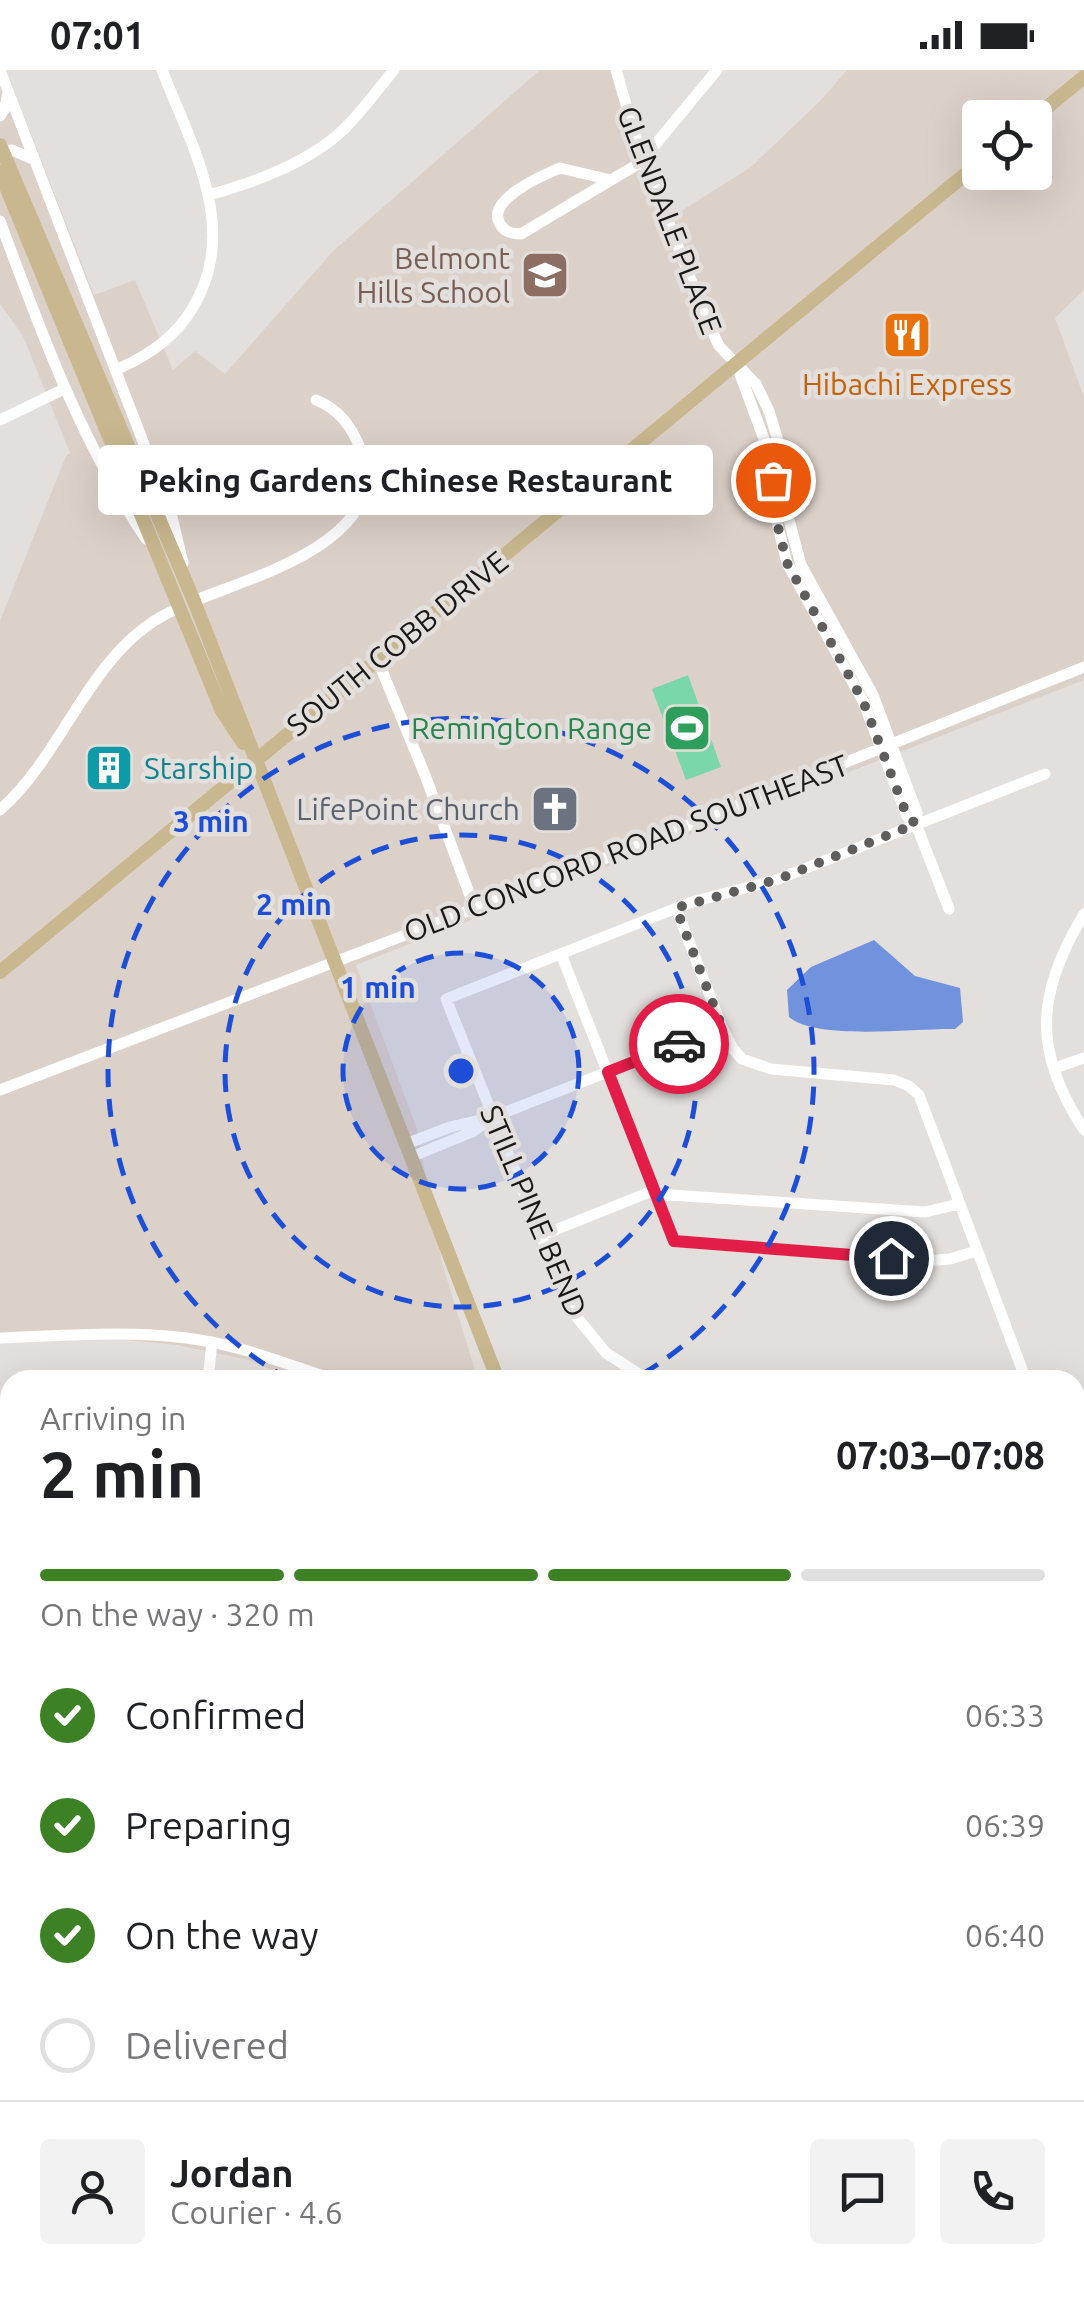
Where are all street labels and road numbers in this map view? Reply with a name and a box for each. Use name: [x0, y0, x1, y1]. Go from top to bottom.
street label: GLENDALE PLACE: [611, 101, 729, 339]
street label: SOUTH COBB DRIVE: [280, 544, 514, 742]
street label: OLD CONCORD ROAD SOUTHEAST: [399, 747, 853, 949]
street label: STILL PINE BEND: [474, 1100, 594, 1322]

